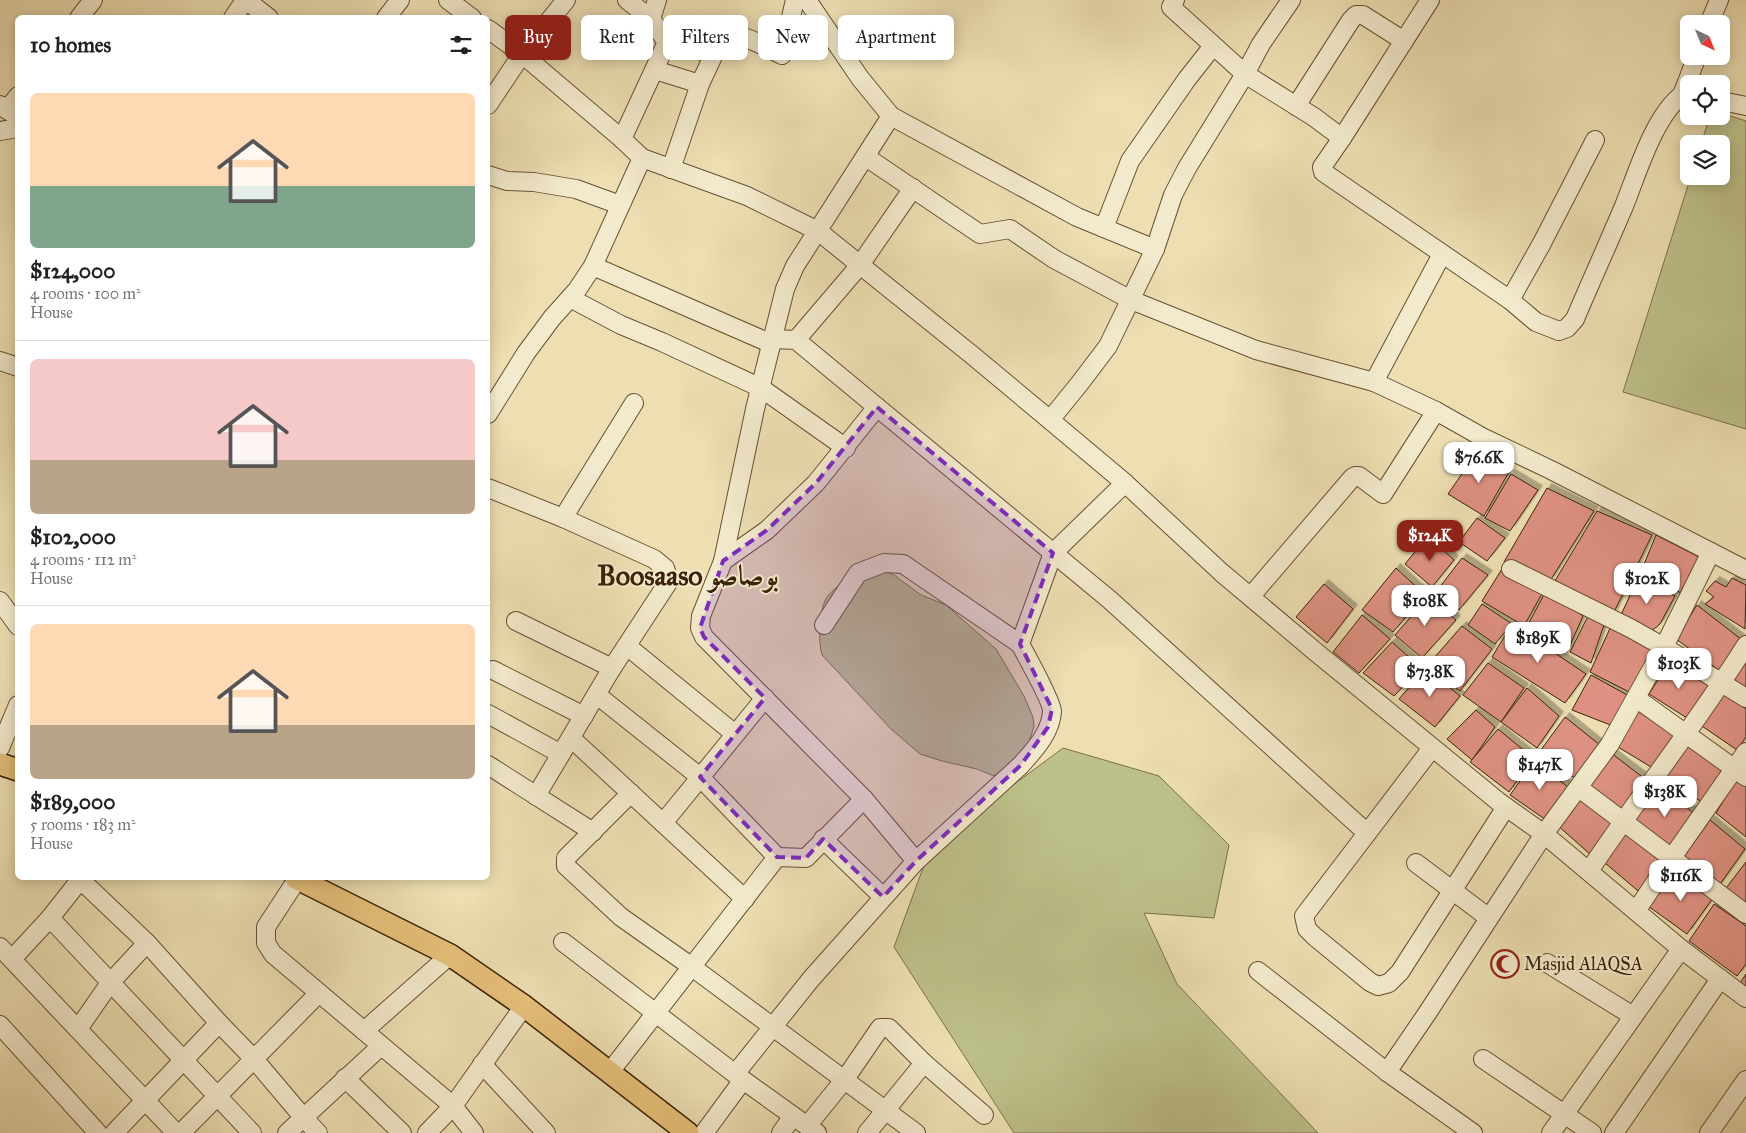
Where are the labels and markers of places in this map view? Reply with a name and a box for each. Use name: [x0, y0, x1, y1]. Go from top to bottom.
pin: $76.6K: [1438, 442, 1520, 484]
pin: $124K: [1395, 520, 1465, 562]
pin: $102K: [1612, 562, 1682, 605]
pin: $108K: [1390, 584, 1460, 627]
pin: $189K: [1503, 622, 1573, 664]
pin: $103K: [1644, 648, 1714, 690]
pin: $73.8K: [1389, 656, 1471, 698]
pin: $147K: [1505, 748, 1575, 791]
pin: $138K: [1630, 776, 1700, 818]
pin: $116K: [1646, 860, 1716, 902]
mosque icon: Masjid AlAQSA: [1490, 949, 1520, 979]
place label: Masjid AlAQSA: [1524, 953, 1643, 975]

